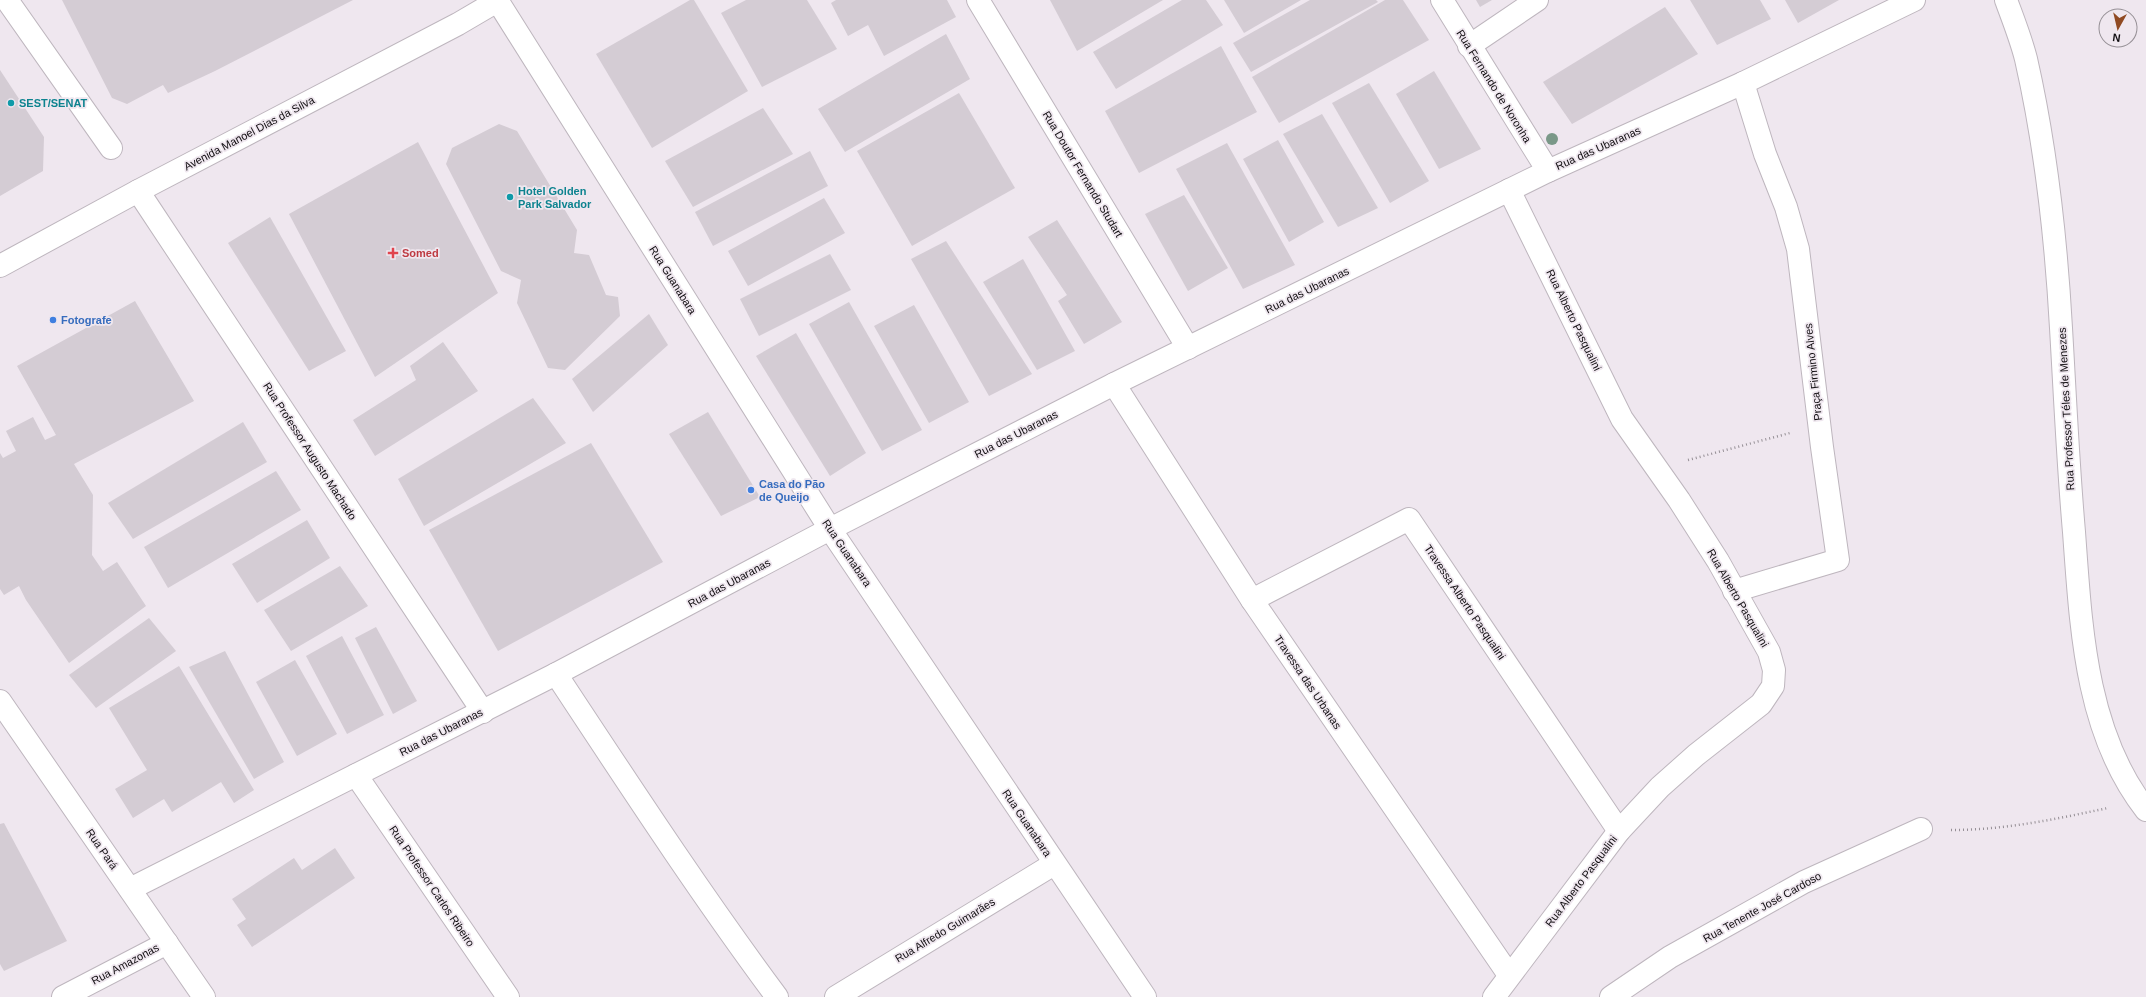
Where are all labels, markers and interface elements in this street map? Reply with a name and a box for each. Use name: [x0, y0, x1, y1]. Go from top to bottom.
north arrow: [2098, 8, 2138, 48]
street label: Rua Fernando de Noronha: [1454, 27, 1534, 145]
text: N: [2112, 31, 2121, 44]
street label: Avenida Manoel Dias da Silva: [182, 93, 317, 173]
place label: SEST/SENAT: [19, 97, 88, 109]
marker: SEST/SENAT: [6, 98, 16, 108]
street label: Rua Doutor Fernando Studart: [1041, 109, 1125, 239]
street label: Rua das Ubaranas: [1554, 124, 1643, 172]
place label: Hotel Golden Park Salvador: [518, 185, 592, 210]
marker: Hotel Golden Park Salvador: [505, 192, 515, 202]
street label: Rua Guanabara: [647, 244, 699, 317]
marker: Somed: [387, 247, 399, 259]
place label: Somed: [402, 247, 439, 259]
street label: Rua das Ubaranas: [1263, 264, 1351, 315]
street label: Rua Alberto Pasqualini: [1544, 267, 1604, 373]
place label: Fotografe: [61, 314, 112, 326]
marker: Fotografe: [48, 315, 58, 325]
street label: Praça Firmino Alves: [1802, 322, 1824, 421]
street label: Rua Professor Téles de Menezes: [2056, 327, 2076, 491]
street label: Rua Professor Augusto Machado: [261, 380, 359, 522]
street label: Rua das Ubaranas: [972, 408, 1060, 460]
place label: Casa do Pão de Queijo: [759, 478, 825, 503]
marker: Casa do Pão de Queijo: [746, 485, 756, 495]
street label: Rua Guanabara: [820, 517, 874, 590]
street label: Travessa Alberto Pasqualini: [1422, 542, 1508, 662]
street label: Rua Alberto Pasqualini: [1705, 547, 1771, 649]
street label: Rua das Ubaranas: [686, 556, 773, 610]
street label: Travessa das Urbanas: [1272, 633, 1344, 731]
street label: Rua das Ubaranas: [397, 706, 485, 758]
street label: Rua Guanabara: [1000, 787, 1054, 860]
street label: Rua Professor Carlos Ribeiro: [387, 823, 477, 949]
street label: Rua Pará: [84, 827, 121, 872]
street label: Rua Alberto Pasqualini: [1543, 833, 1619, 929]
street label: Rua Tenente José Cardoso: [1701, 869, 1823, 945]
street label: Rua Alfredo Guimarães: [893, 895, 998, 965]
street label: Rua Amazonas: [89, 941, 161, 987]

